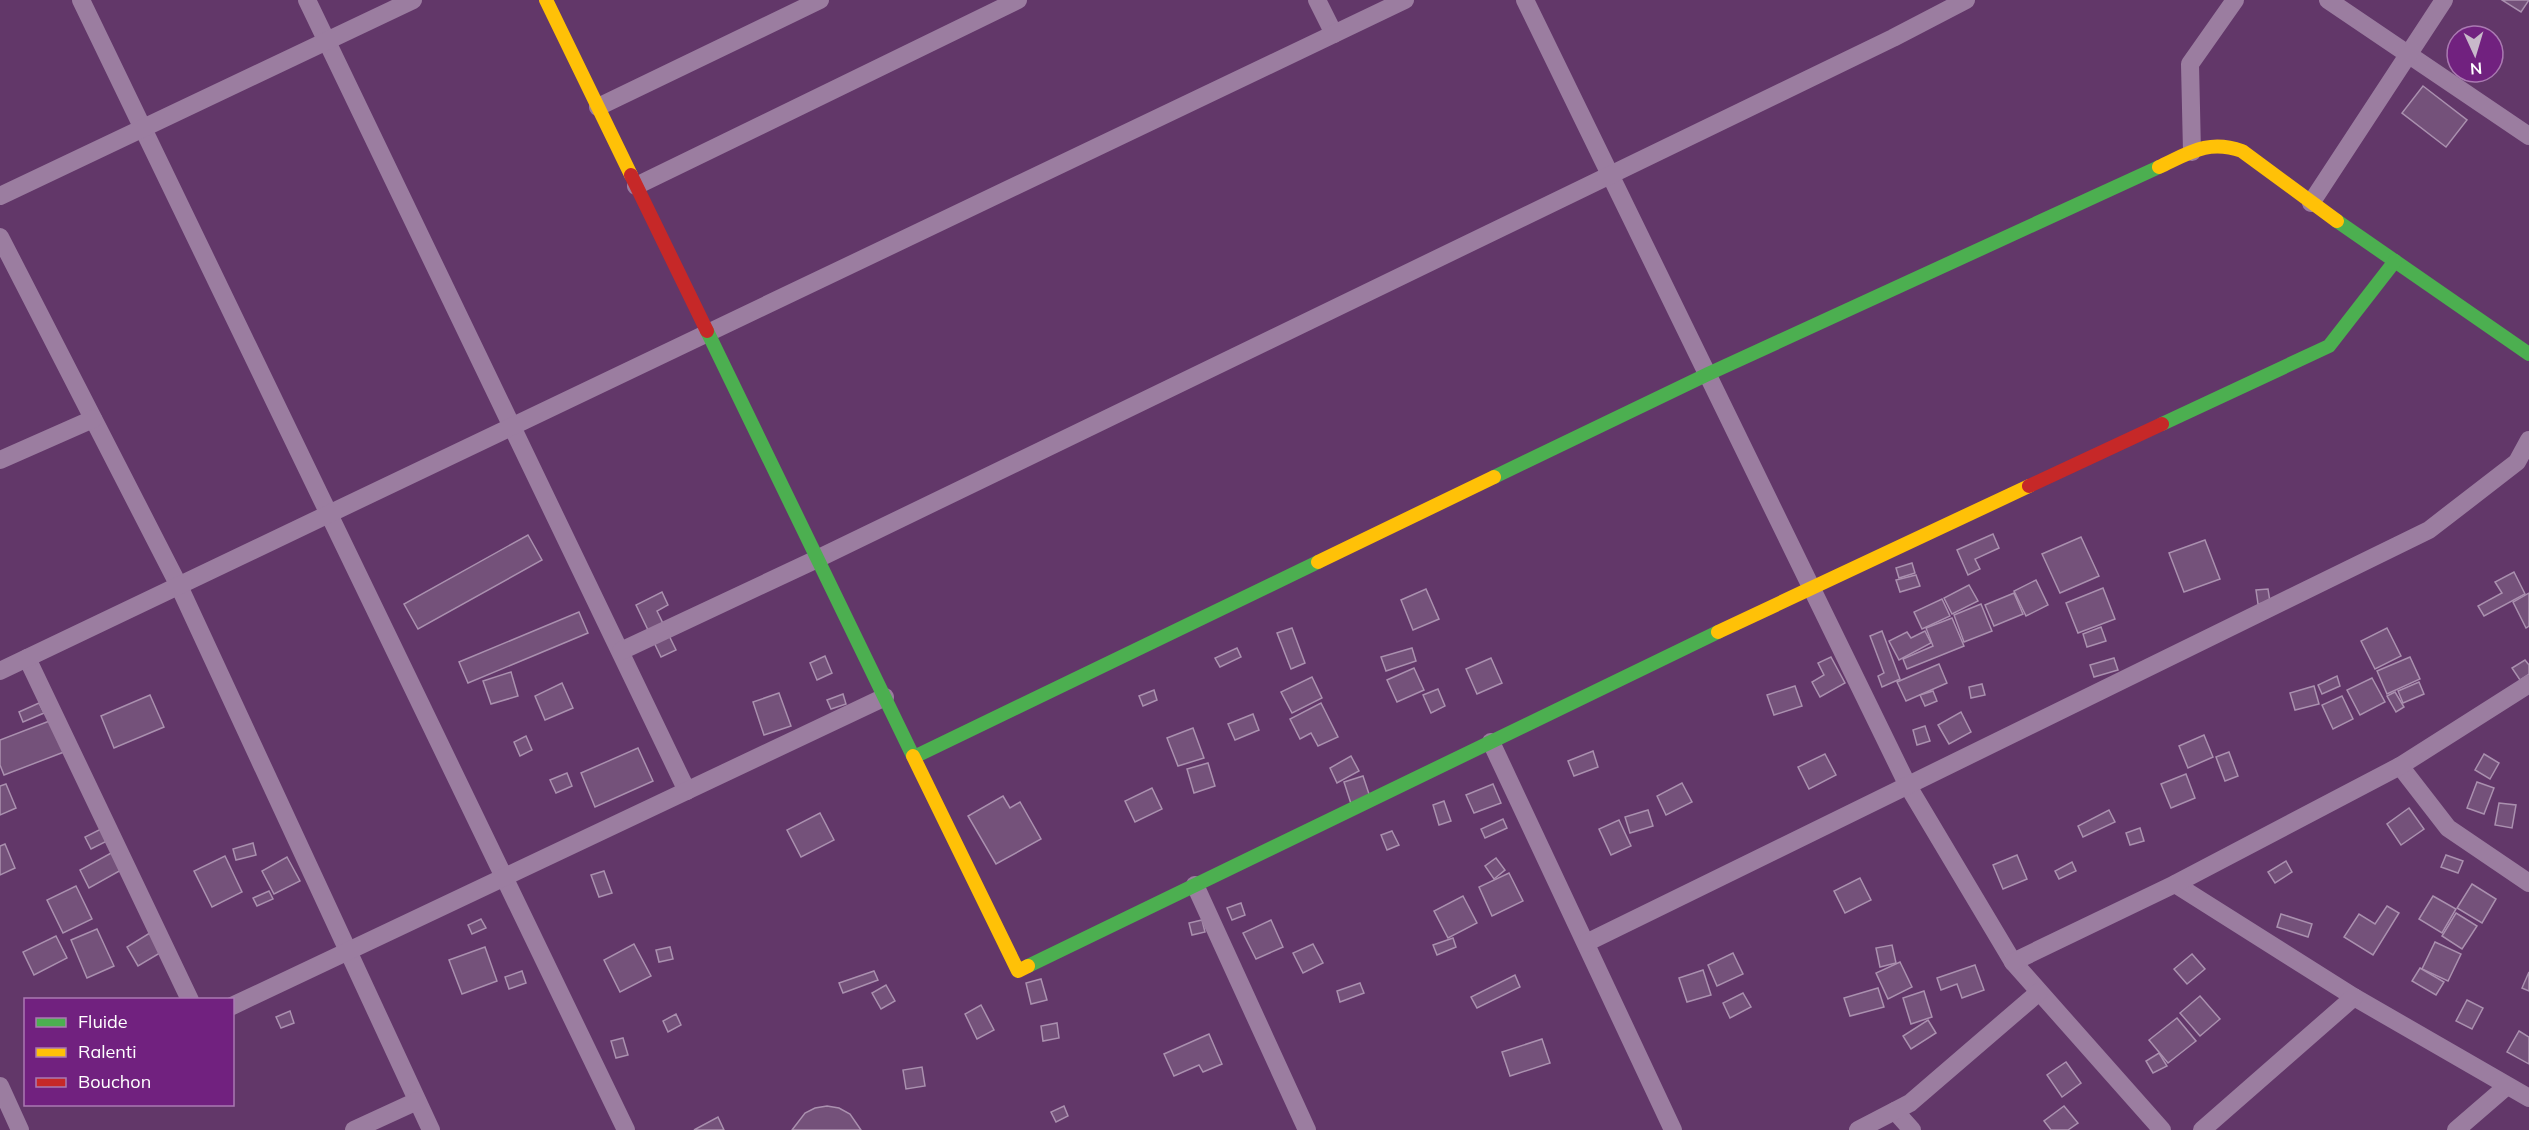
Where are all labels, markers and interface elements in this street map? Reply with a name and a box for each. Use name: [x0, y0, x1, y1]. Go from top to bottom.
north arrow: [2445, 24, 2505, 84]
text: N: [2469, 59, 2483, 79]
legend: [24, 998, 234, 1106]
text: Fluide: [78, 1010, 128, 1033]
text: Ralenti: [78, 1040, 136, 1063]
text: Bouchon: [78, 1070, 151, 1093]

